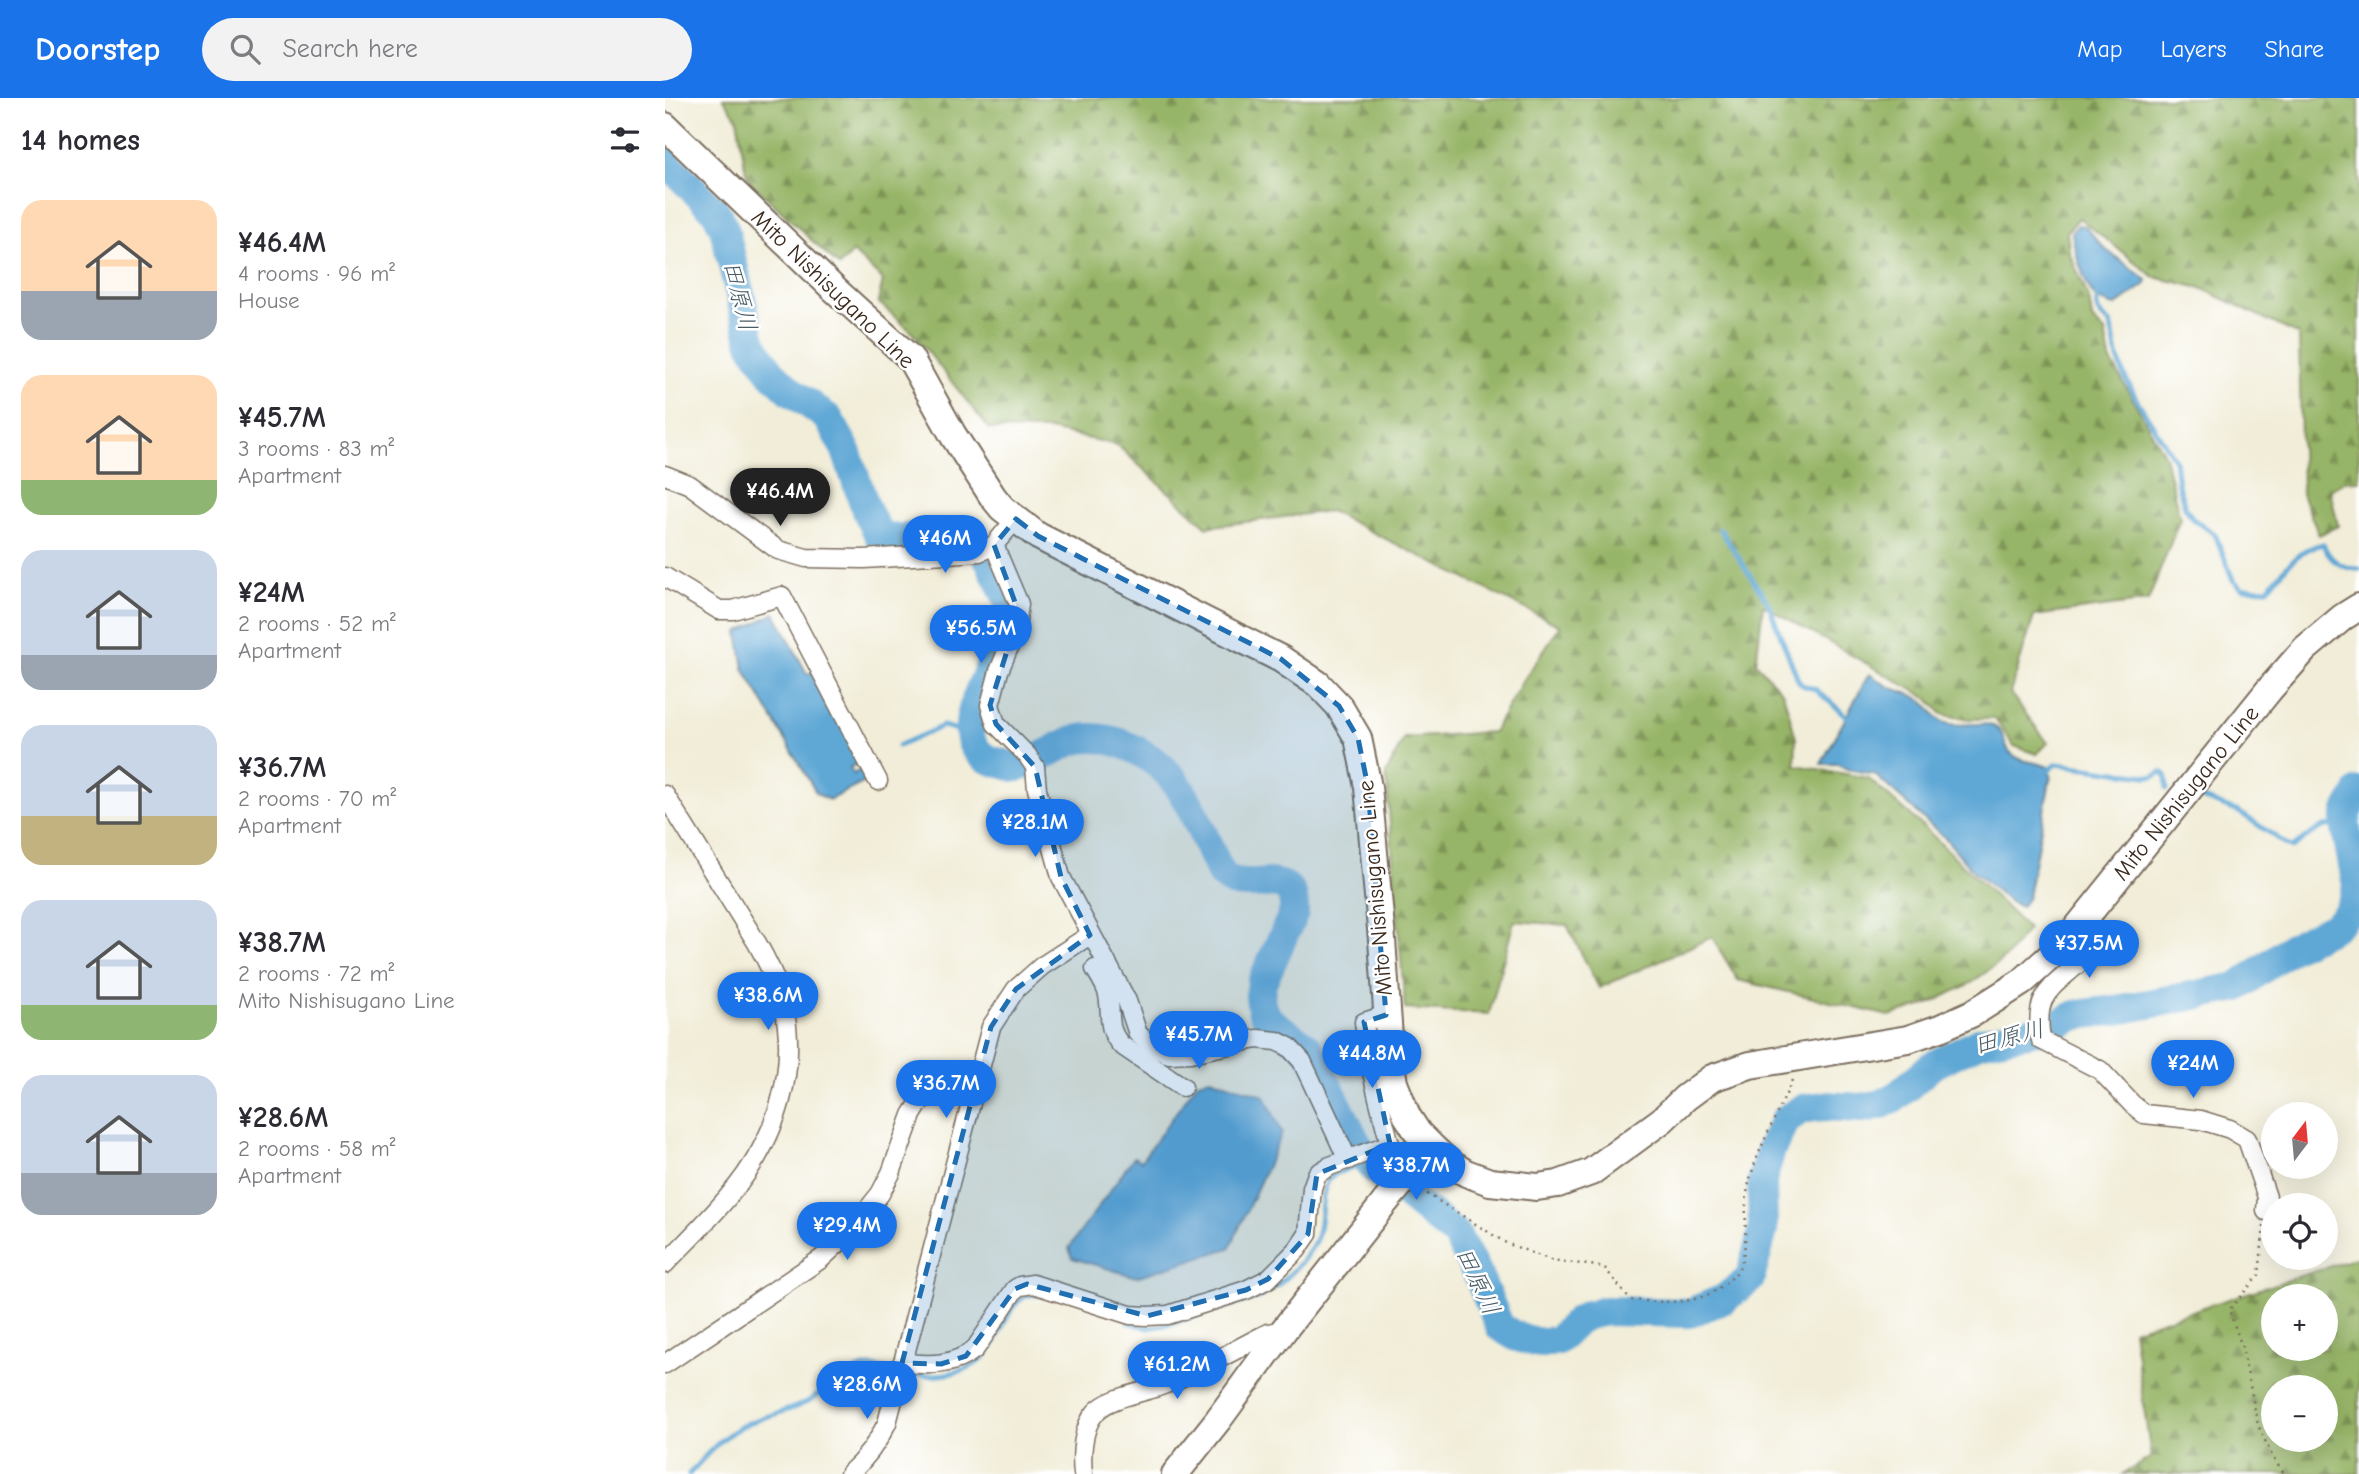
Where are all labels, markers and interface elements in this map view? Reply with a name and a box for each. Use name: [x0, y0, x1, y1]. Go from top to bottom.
search box: [202, 18, 692, 81]
text: Doorstep: [35, 30, 160, 68]
icon: search: [226, 30, 264, 68]
text: Search here: [282, 34, 418, 64]
text: Map: [2077, 35, 2123, 63]
text: Layers: [2161, 35, 2226, 63]
text: Share: [2264, 35, 2324, 63]
icon: filters: [606, 121, 644, 159]
text: 14 homes: [21, 123, 140, 158]
street label: Mito Nishisugano Line: [746, 204, 920, 374]
text: ¥46.4M: [238, 225, 326, 260]
icon: home: [77, 228, 161, 312]
water label: 田原川: [718, 258, 762, 334]
text: 4 rooms · 96 m²: [238, 260, 395, 287]
text: House: [238, 287, 300, 314]
text: ¥45.7M: [238, 400, 326, 435]
icon: home: [77, 403, 161, 487]
text: 3 rooms · 83 m²: [238, 435, 394, 462]
text: Apartment: [238, 462, 341, 489]
pin: ¥46.4M: [723, 468, 837, 528]
text: ¥46.4M: [746, 477, 814, 504]
pin: ¥46M: [904, 516, 986, 575]
text: ¥46M: [919, 524, 971, 551]
text: ¥24M: [238, 575, 305, 610]
icon: home: [77, 578, 161, 662]
pin: ¥56.5M: [924, 606, 1038, 665]
text: 2 rooms · 52 m²: [238, 610, 396, 637]
text: ¥56.5M: [946, 614, 1016, 641]
text: Apartment: [238, 637, 341, 664]
street label: Mito Nishisugano Line: [2107, 700, 2265, 886]
text: ¥36.7M: [238, 750, 326, 785]
icon: home: [77, 753, 161, 837]
street label: Mito Nishisugano Line: [1352, 779, 1398, 997]
text: 2 rooms · 70 m²: [238, 785, 396, 812]
pin: ¥28.1M: [978, 800, 1092, 859]
text: ¥28.1M: [1002, 808, 1068, 835]
text: Apartment: [238, 812, 341, 839]
pin: ¥37.5M: [2032, 920, 2146, 980]
text: ¥38.7M: [238, 925, 326, 960]
icon: home: [77, 928, 161, 1012]
text: ¥37.5M: [2055, 929, 2123, 956]
text: 2 rooms · 72 m²: [238, 960, 394, 987]
pin: ¥38.6M: [711, 972, 825, 1032]
text: ¥38.6M: [733, 981, 803, 1008]
text: Mito Nishisugano Line: [238, 987, 455, 1014]
pin: ¥45.7M: [1142, 1012, 1256, 1071]
water label: 田原川: [1971, 1014, 2047, 1060]
text: ¥45.7M: [1165, 1020, 1233, 1047]
pin: ¥44.8M: [1315, 1030, 1429, 1090]
text: ¥44.8M: [1338, 1039, 1406, 1066]
pin: ¥24M: [2152, 1040, 2234, 1100]
text: ¥24M: [2167, 1049, 2219, 1076]
pin: ¥36.7M: [889, 1060, 1003, 1120]
text: ¥36.7M: [912, 1069, 980, 1096]
text: ¥28.6M: [238, 1100, 328, 1135]
north arrow: [2261, 1102, 2338, 1180]
map controls: [2261, 1102, 2338, 1452]
icon: home: [77, 1103, 161, 1187]
text: 2 rooms · 58 m²: [238, 1135, 396, 1162]
pin: ¥38.7M: [1359, 1142, 1473, 1202]
text: ¥38.7M: [1382, 1151, 1450, 1178]
text: Apartment: [238, 1162, 341, 1189]
button: locate: [2261, 1193, 2338, 1270]
pin: ¥29.4M: [790, 1202, 904, 1262]
text: ¥29.4M: [813, 1211, 881, 1238]
water label: 田原川: [1450, 1242, 1506, 1320]
button: +: [2261, 1284, 2338, 1361]
pin: ¥61.2M: [1120, 1342, 1234, 1401]
text: ¥61.2M: [1144, 1350, 1210, 1377]
pin: ¥28.6M: [810, 1362, 924, 1421]
text: ¥28.6M: [832, 1370, 902, 1397]
button: −: [2261, 1375, 2338, 1452]

